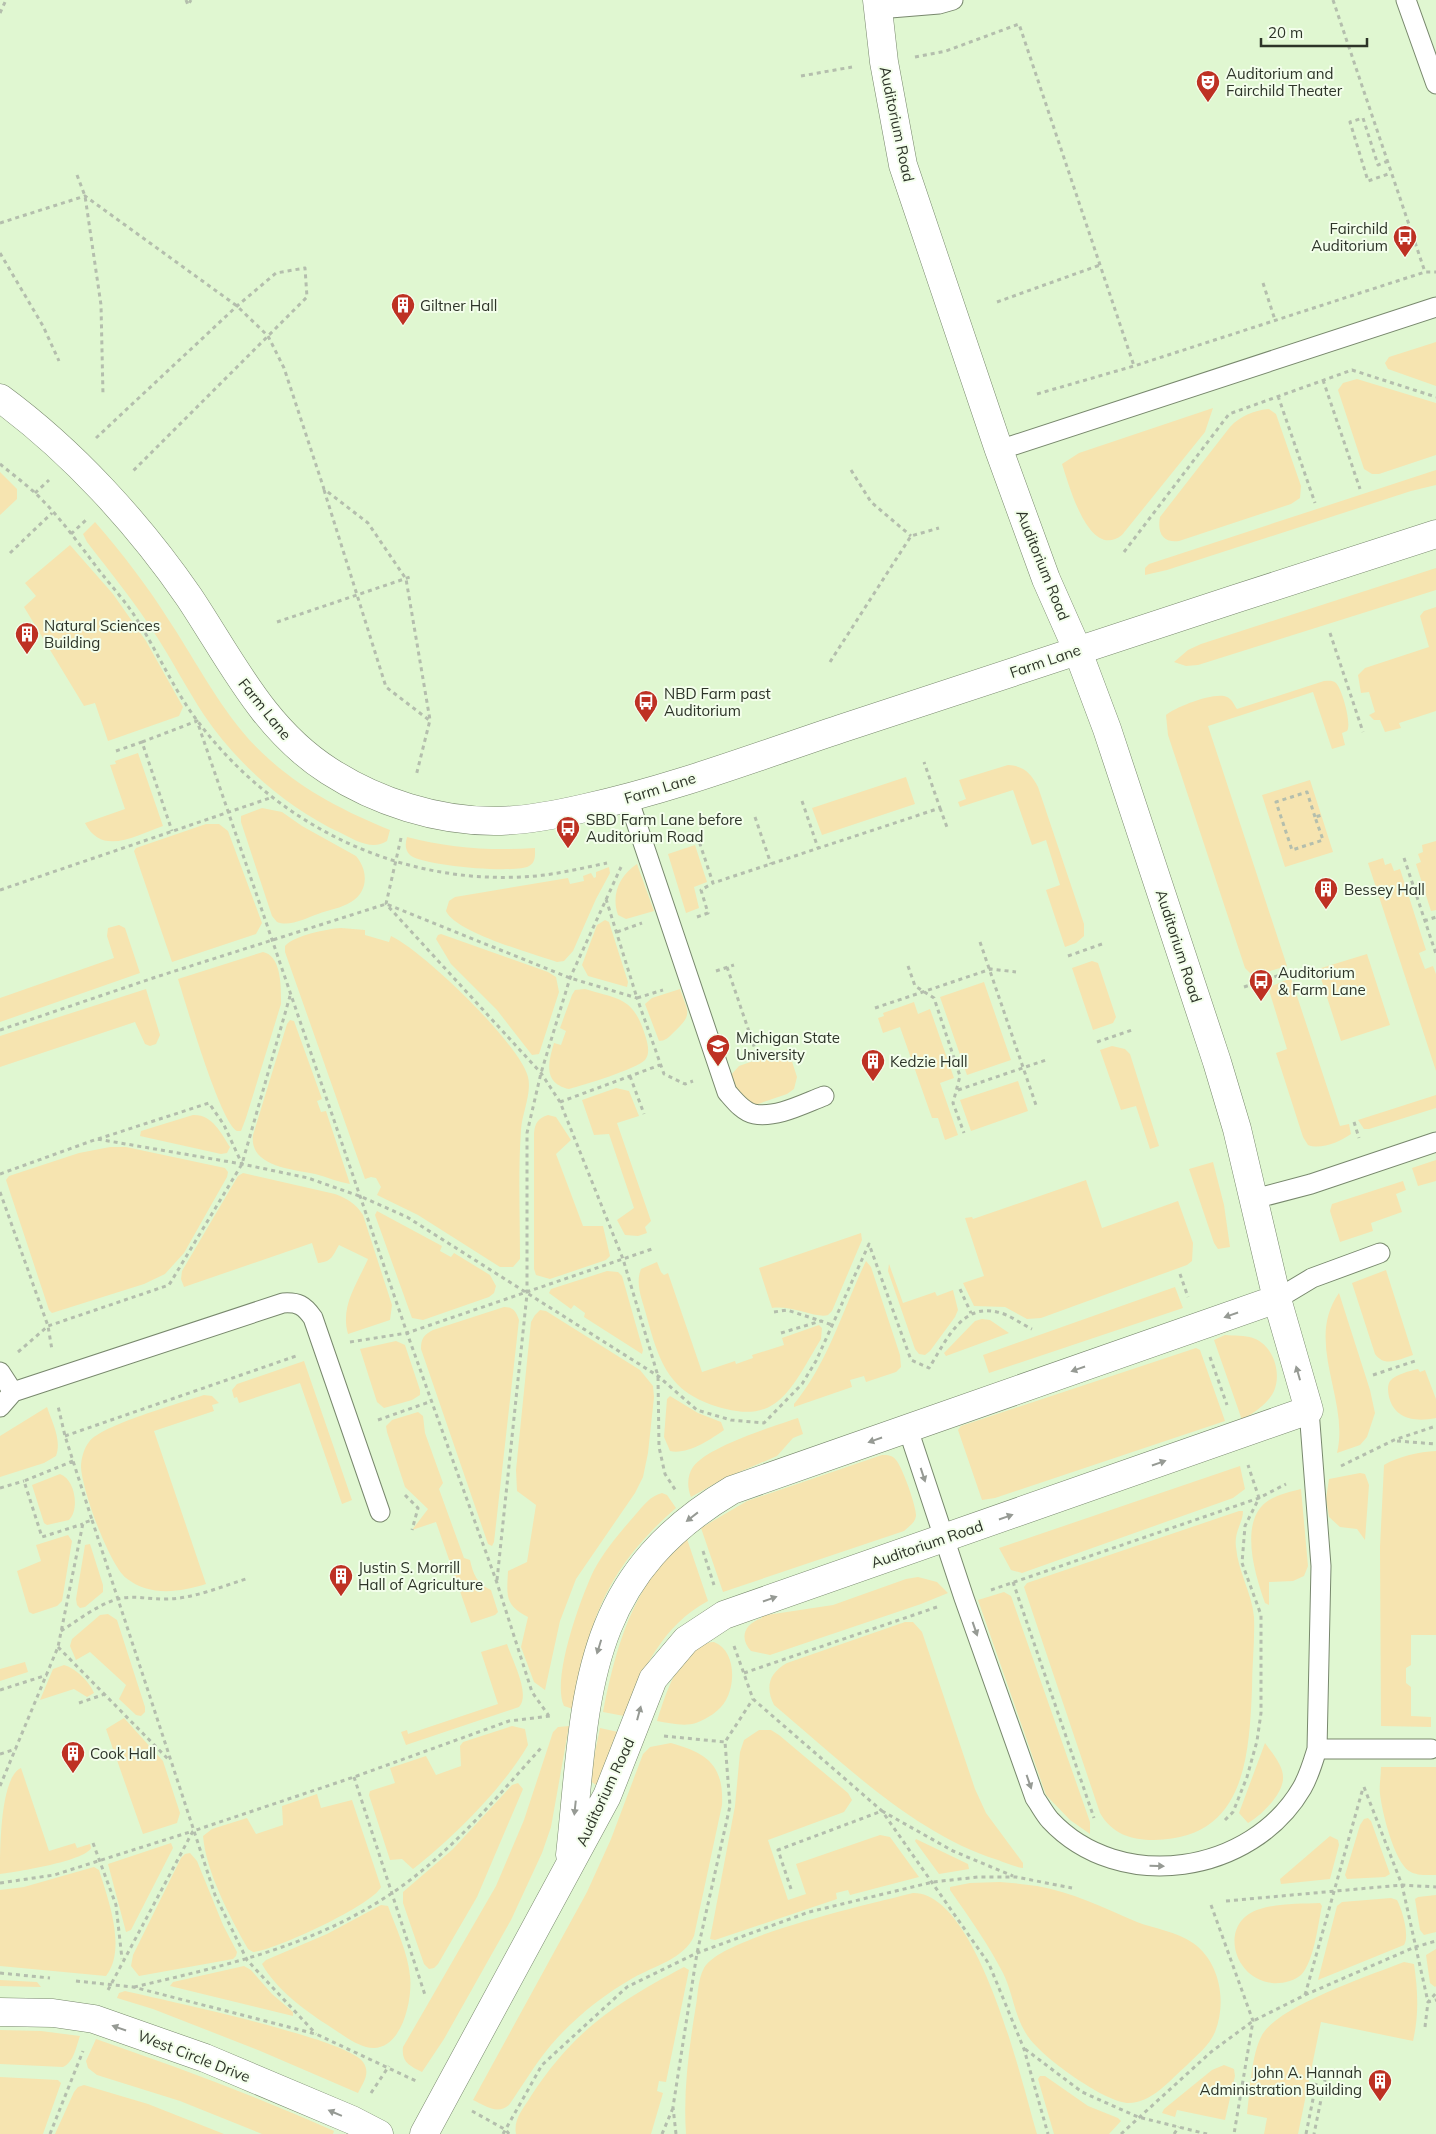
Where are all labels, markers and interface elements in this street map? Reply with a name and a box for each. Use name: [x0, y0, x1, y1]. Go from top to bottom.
scale bar: [1261, 15, 1367, 47]
text: 20 m: [1268, 23, 1303, 42]
place label: Auditorium and Fairchild Theater: [1226, 64, 1343, 100]
street label: Auditorium Road: [875, 65, 919, 183]
theatre icon: Auditorium and Fairchild Theater: [1195, 69, 1221, 103]
place label: Fairchild Auditorium: [1311, 219, 1388, 255]
bus stop icon: Fairchild Auditorium: [1392, 224, 1418, 258]
building icon: Giltner Hall: [390, 292, 416, 326]
place label: Giltner Hall: [420, 296, 497, 315]
street label: Auditorium Road: [1012, 507, 1074, 623]
place label: Natural Sciences Building: [44, 616, 160, 652]
building icon: Natural Sciences Building: [14, 621, 40, 655]
street label: Farm Lane: [1007, 640, 1083, 682]
street label: Farm Lane: [234, 674, 296, 744]
place label: NBD Farm past Auditorium: [664, 684, 771, 720]
bus stop icon: NBD Farm past Auditorium: [633, 689, 659, 723]
street label: Farm Lane: [622, 768, 698, 808]
place label: SBD Farm Lane before Auditorium Road: [586, 810, 742, 846]
bus stop icon: SBD Farm Lane before Auditorium Road: [555, 815, 581, 849]
building icon: Bessey Hall: [1313, 876, 1339, 910]
place label: Bessey Hall: [1344, 880, 1425, 899]
street label: Auditorium Road: [1152, 887, 1206, 1005]
place label: Auditorium & Farm Lane: [1278, 963, 1366, 999]
bus stop icon: Auditorium & Farm Lane: [1248, 968, 1274, 1002]
place label: Michigan State University: [736, 1028, 840, 1064]
school or university icon: Michigan State University: [705, 1033, 731, 1067]
building icon: Kedzie Hall: [860, 1048, 886, 1082]
place label: Kedzie Hall: [890, 1052, 968, 1071]
one-way arrow: [1223, 1311, 1238, 1319]
one-way arrow: [1294, 1365, 1302, 1380]
one-way arrow: [1070, 1366, 1085, 1373]
one-way arrow: [867, 1437, 882, 1444]
one-way arrow: [1152, 1459, 1167, 1466]
one-way arrow: [920, 1468, 928, 1483]
one-way arrow: [685, 1511, 698, 1522]
one-way arrow: [999, 1513, 1014, 1521]
street label: Auditorium Road: [868, 1516, 986, 1572]
place label: Justin S. Morrill Hall of Agriculture: [358, 1558, 483, 1594]
building icon: Justin S. Morrill Hall of Agriculture: [328, 1563, 354, 1597]
one-way arrow: [763, 1595, 778, 1603]
one-way arrow: [971, 1622, 979, 1637]
one-way arrow: [595, 1640, 603, 1655]
one-way arrow: [635, 1706, 643, 1721]
street label: Auditorium Road: [572, 1735, 638, 1849]
building icon: Cook Hall: [60, 1740, 86, 1774]
place label: Cook Hall: [90, 1744, 156, 1763]
one-way arrow: [1025, 1775, 1033, 1790]
one-way arrow: [571, 1800, 579, 1816]
one-way arrow: [1149, 1863, 1165, 1871]
one-way arrow: [112, 2024, 127, 2031]
street label: West Circle Drive: [135, 2026, 253, 2086]
place label: John A. Hannah Administration Building: [1199, 2063, 1362, 2099]
building icon: John A. Hannah Administration Building: [1367, 2068, 1393, 2102]
one-way arrow: [327, 2109, 342, 2117]

